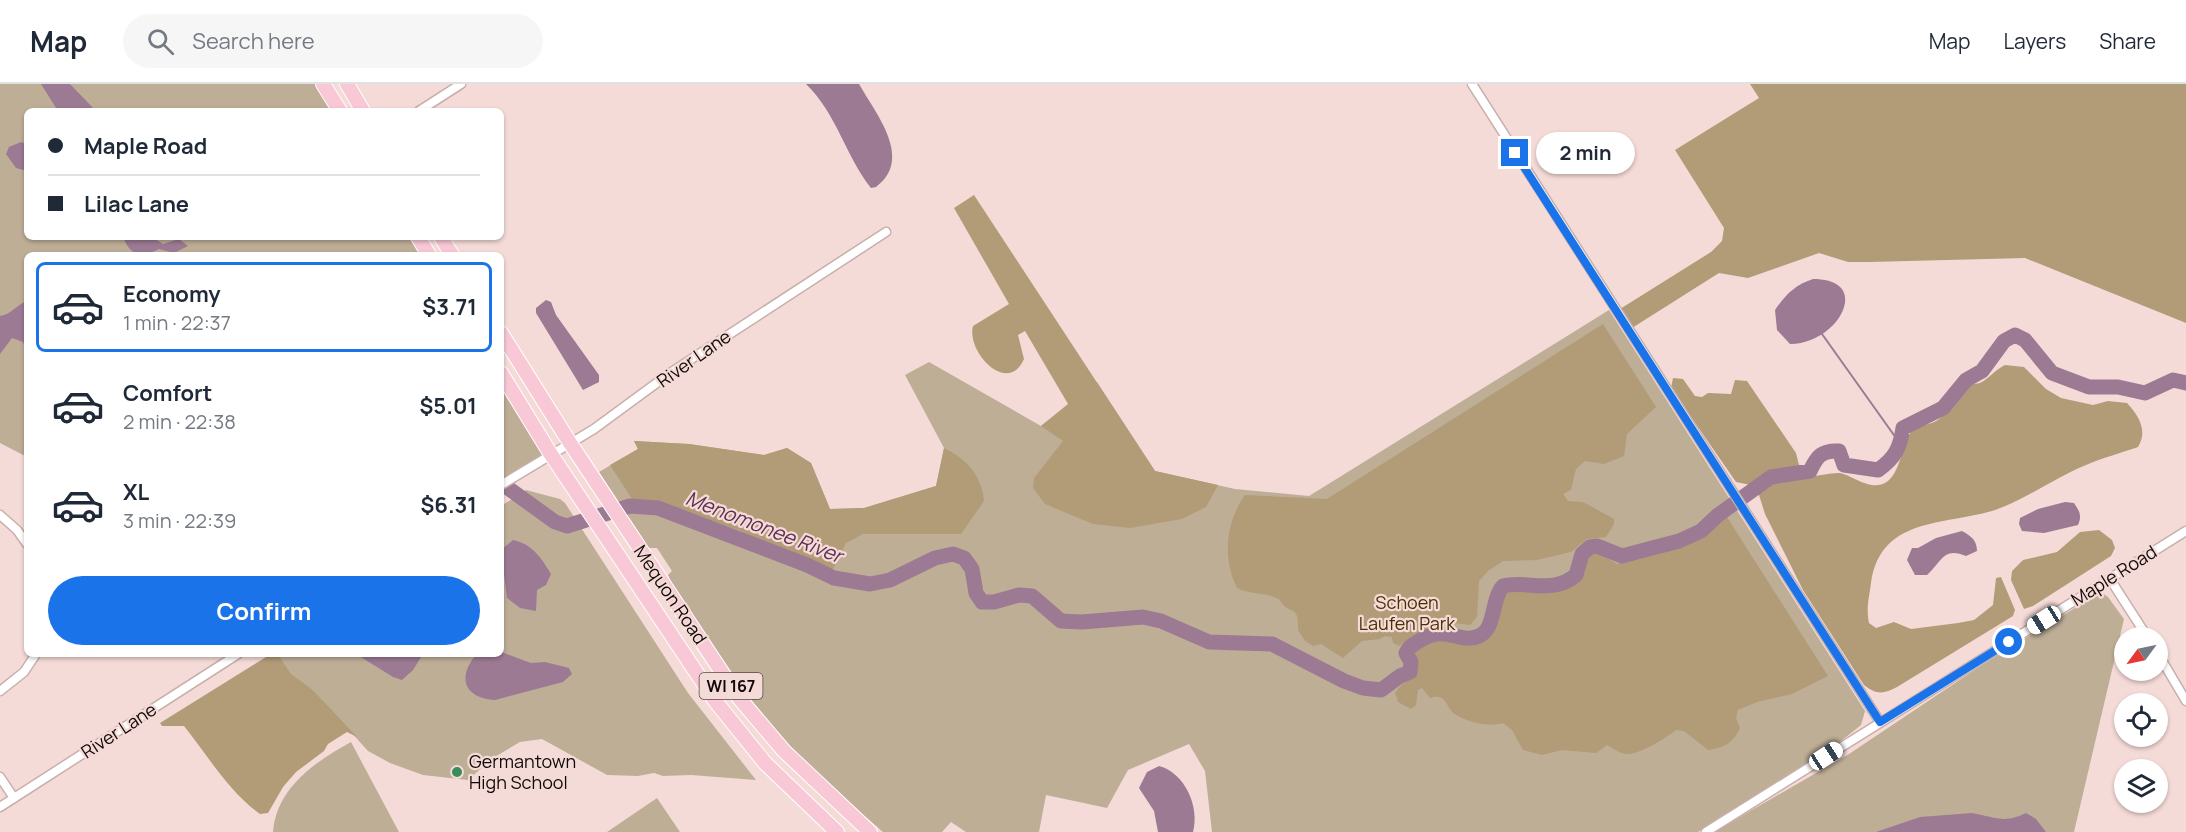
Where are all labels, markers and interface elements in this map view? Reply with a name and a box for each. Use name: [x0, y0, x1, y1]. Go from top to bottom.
search box: [123, 14, 543, 68]
text: Map: [30, 22, 87, 60]
icon: search: [144, 25, 177, 58]
text: Search here: [192, 26, 315, 56]
text: Map: [1929, 27, 1970, 55]
text: Layers: [2003, 27, 2066, 55]
text: Share: [2099, 27, 2156, 55]
text: Maple Road: [84, 131, 207, 161]
callout: 2 min: [1536, 132, 1635, 174]
route end: [1501, 139, 1528, 166]
text: 2 min: [1559, 139, 1612, 166]
text: Lilac Lane: [84, 189, 189, 219]
text: Economy: [123, 279, 221, 309]
icon: car: [51, 280, 105, 334]
text: $3.71: [422, 292, 477, 322]
text: 1 min · 22:37: [123, 309, 231, 336]
street label: River Lane: [652, 324, 735, 392]
text: Comfort: [123, 378, 212, 408]
icon: car: [51, 379, 105, 433]
text: $5.01: [420, 391, 477, 421]
text: 2 min · 22:38: [123, 408, 236, 435]
text: XL: [123, 477, 149, 507]
icon: car: [51, 478, 105, 532]
water label: Menomonee River: [682, 484, 849, 570]
text: $6.31: [420, 490, 477, 520]
text: 3 min · 22:39: [123, 507, 236, 534]
street label: Maple Road: [2066, 539, 2161, 611]
street label: Mequon Road: [629, 540, 713, 649]
button: Confirm: [48, 576, 480, 645]
park label: Schoen Laufen Park: [1359, 590, 1456, 635]
car: [2024, 603, 2064, 637]
north arrow: [2114, 627, 2168, 681]
map controls: [2114, 627, 2168, 813]
route start: [1995, 628, 2022, 655]
road number: WI 167: [700, 673, 762, 699]
button: locate: [2114, 693, 2168, 747]
street label: River Lane: [76, 697, 161, 763]
car: [1806, 739, 1846, 773]
place label: Germantown High School: [469, 749, 576, 794]
button: layers: [2114, 759, 2168, 813]
marker: Germantown High School: [450, 765, 464, 779]

